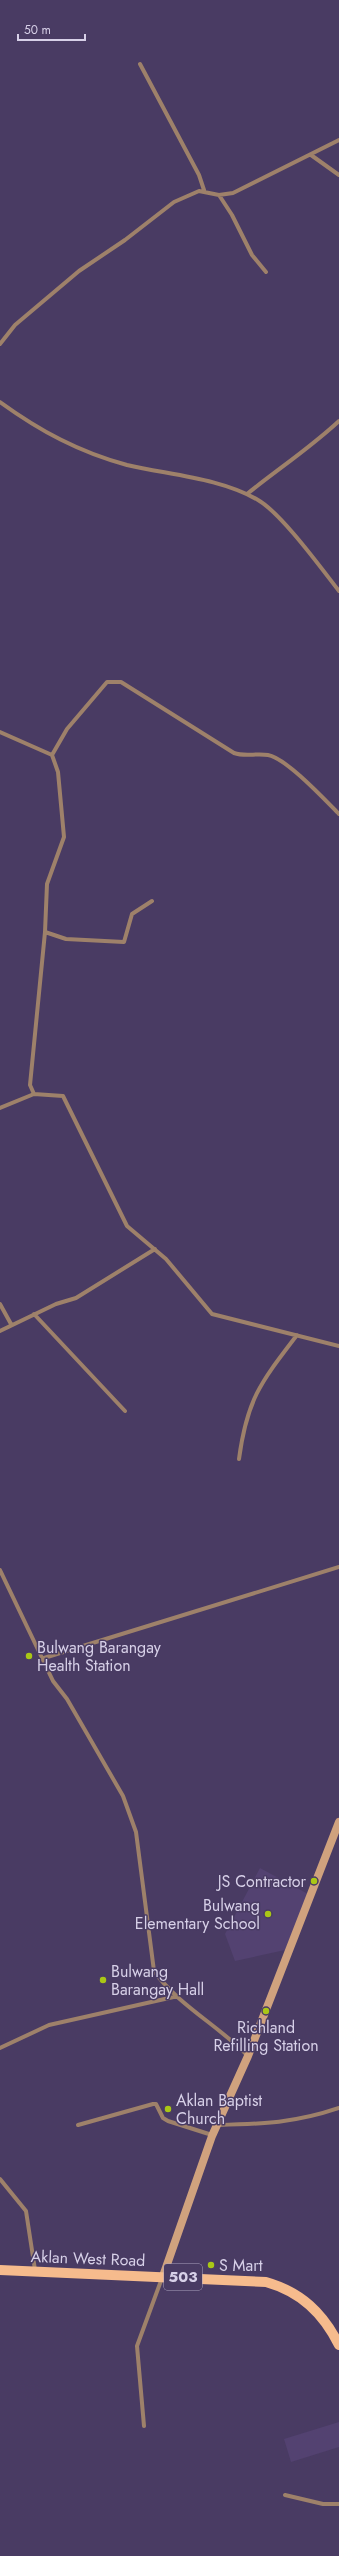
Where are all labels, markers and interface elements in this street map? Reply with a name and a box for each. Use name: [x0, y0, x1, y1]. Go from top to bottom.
scale bar: [18, 16, 85, 42]
text: 50 m: [24, 21, 51, 39]
place label: Bulwang Barangay Health Station: [37, 1636, 162, 1677]
marker: Bulwang Barangay Health Station: [24, 1651, 34, 1661]
place label: JS Contractor: [216, 1870, 307, 1893]
marker: JS Contractor: [309, 1876, 319, 1886]
place label: Bulwang Elementary School: [135, 1894, 260, 1935]
marker: Bulwang Elementary School: [263, 1909, 273, 1919]
place label: Bulwang Barangay Hall: [111, 1960, 204, 2001]
marker: Bulwang Barangay Hall: [98, 1975, 108, 1985]
marker: Richland Refilling Station: [261, 2006, 271, 2016]
place label: Richland Refilling Station: [213, 2016, 319, 2057]
place label: Aklan Baptist Church: [176, 2089, 262, 2130]
marker: Aklan Baptist Church: [163, 2104, 173, 2114]
street label: Aklan West Road: [30, 2245, 146, 2272]
place label: S Mart: [219, 2254, 263, 2277]
marker: S Mart: [206, 2260, 216, 2270]
road number: 503: [164, 2264, 202, 2290]

